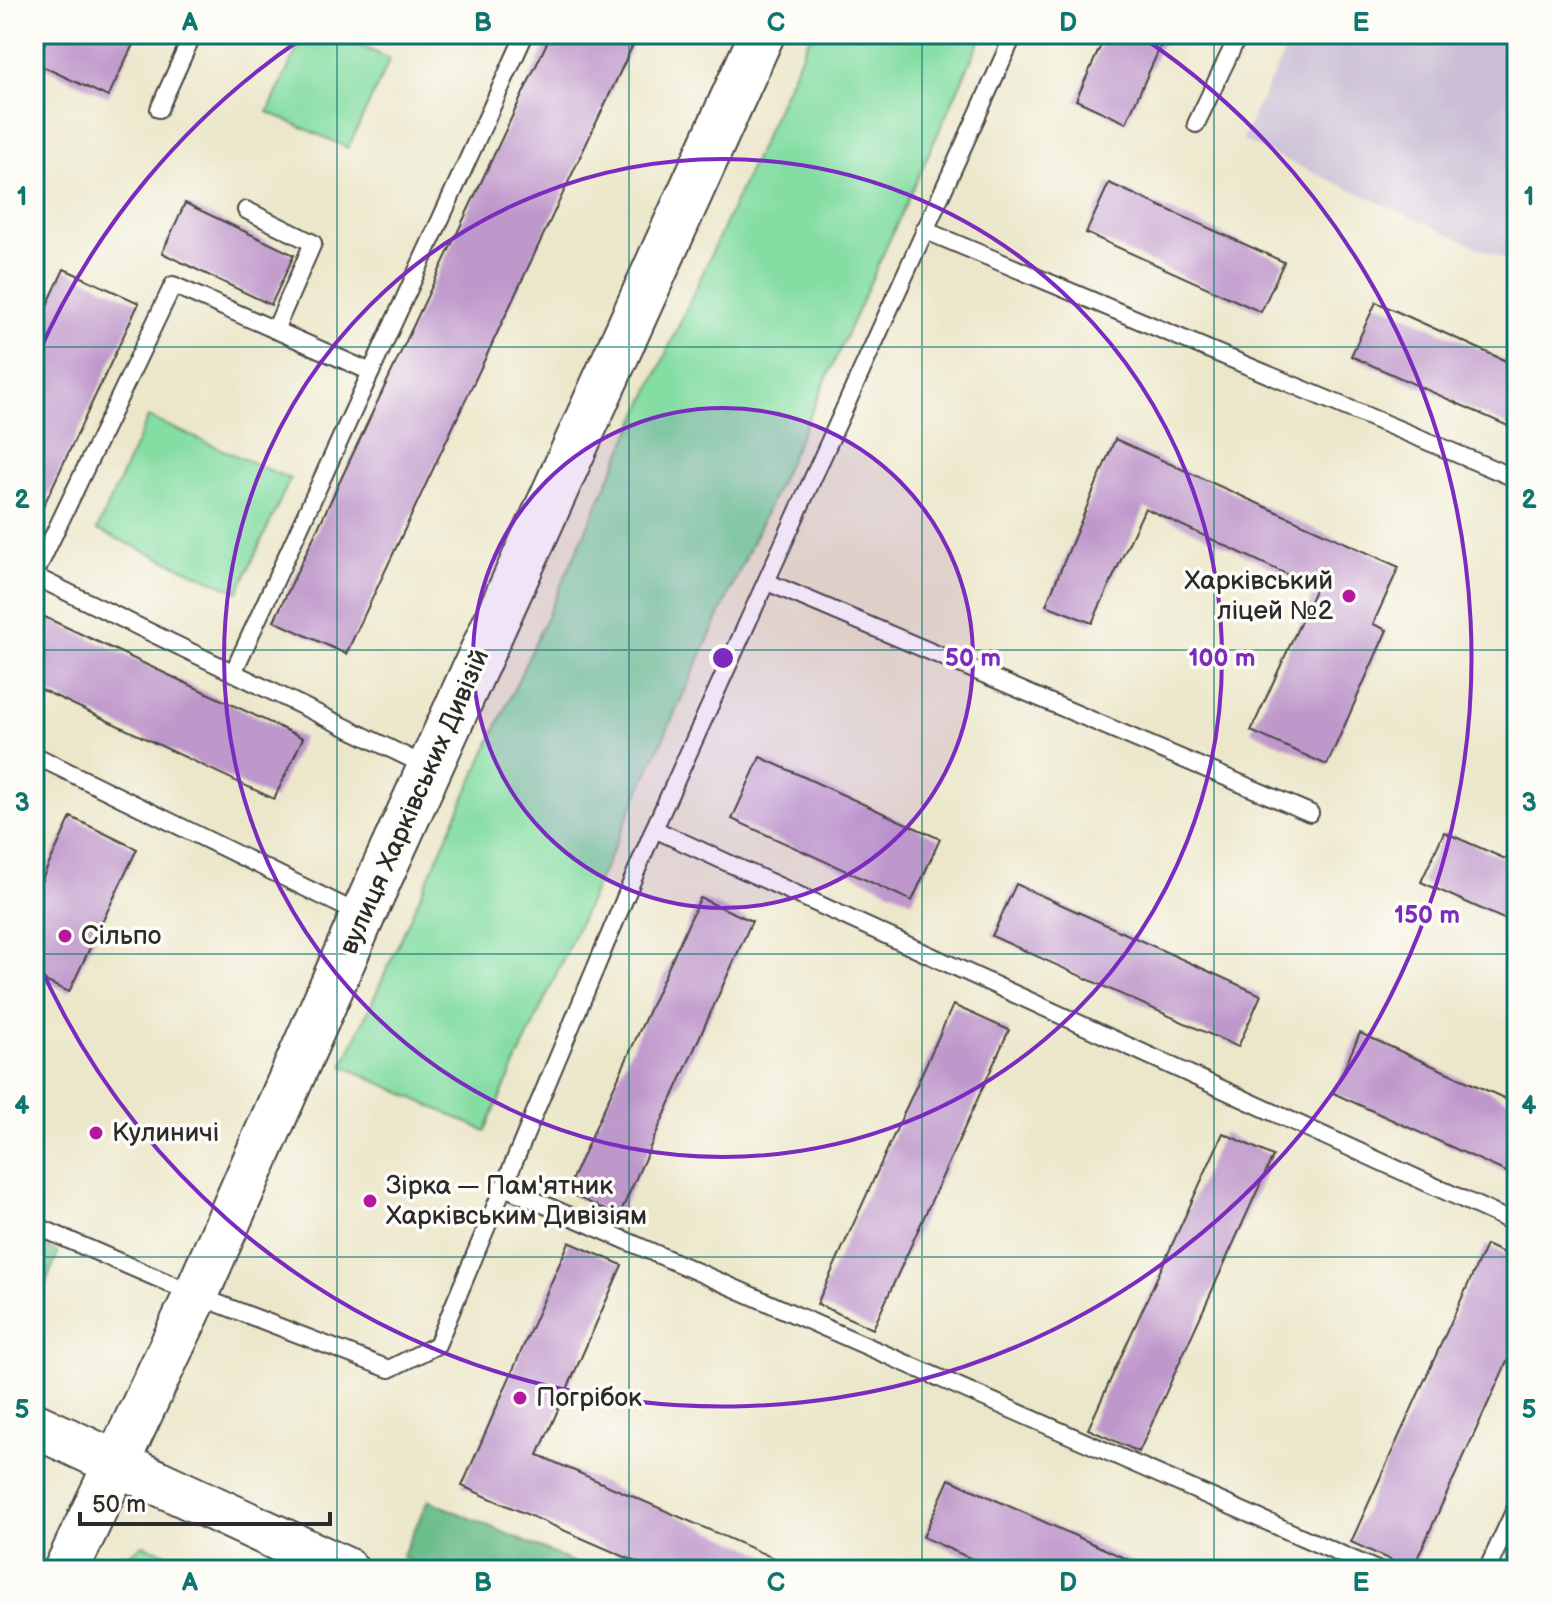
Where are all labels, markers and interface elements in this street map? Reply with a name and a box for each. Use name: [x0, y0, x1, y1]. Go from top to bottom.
text: A: [181, 8, 198, 39]
text: B: [474, 8, 492, 39]
text: C: [767, 8, 785, 39]
text: D: [1059, 8, 1077, 39]
text: E: [1353, 8, 1370, 39]
text: 1: [17, 182, 27, 213]
text: 1: [1524, 182, 1534, 213]
text: 2: [14, 485, 30, 516]
text: 2: [1521, 485, 1537, 516]
place label: Харківський ліцей №2: [1185, 566, 1334, 627]
marker: Харківський ліцей №2: [1340, 587, 1358, 605]
centre of rings: [709, 644, 737, 672]
text: 50 m: [945, 644, 1001, 673]
text: 100 m: [1189, 644, 1255, 673]
street label: вулиця Харківських Дивізій: [334, 645, 496, 959]
text: 3: [14, 788, 30, 819]
text: 3: [1521, 788, 1537, 819]
text: 150 m: [1394, 901, 1460, 930]
place label: Сільпо: [81, 921, 161, 952]
marker: Сільпо: [56, 927, 74, 945]
text: 4: [14, 1091, 30, 1122]
text: 4: [1521, 1091, 1537, 1122]
place label: Кулиничі: [112, 1118, 219, 1149]
marker: Кулиничі: [87, 1124, 105, 1142]
place label: Зірка — Пам'ятник Харківським Дивізіям: [386, 1171, 647, 1232]
marker: Зірка — Пам'ятник Харківським Дивізіям: [361, 1192, 379, 1210]
place label: Погрібок: [536, 1383, 642, 1414]
marker: Погрібок: [511, 1389, 529, 1407]
text: 5: [14, 1395, 30, 1426]
text: 5: [1521, 1395, 1537, 1426]
scale bar: [80, 1476, 330, 1526]
text: 50 m: [92, 1490, 146, 1519]
text: A: [181, 1568, 198, 1599]
text: B: [474, 1568, 492, 1599]
text: C: [767, 1568, 785, 1599]
text: D: [1059, 1568, 1077, 1599]
text: E: [1353, 1568, 1370, 1599]

